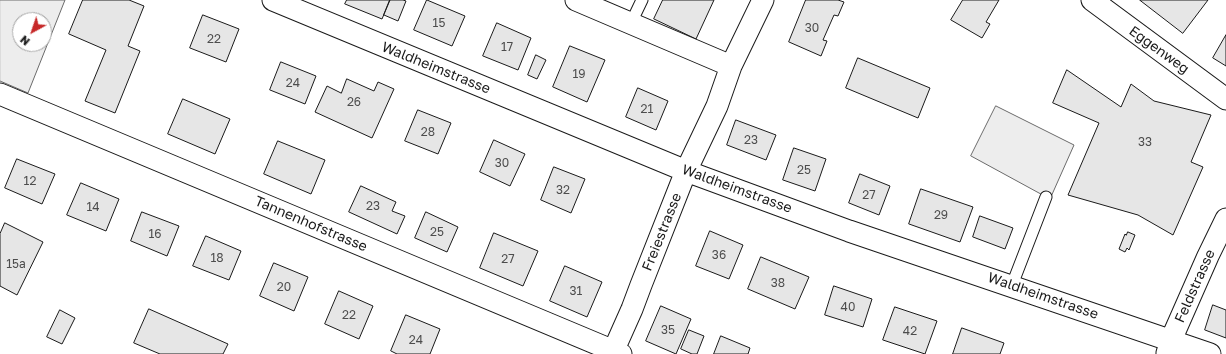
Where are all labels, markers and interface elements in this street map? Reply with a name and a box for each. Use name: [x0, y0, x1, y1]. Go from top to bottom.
north arrow: [12, 12, 52, 52]
house number: 15: [433, 16, 445, 30]
house number: 30: [805, 21, 819, 35]
street label: Eggenweg: [1126, 23, 1192, 77]
house number: 22: [207, 32, 221, 46]
text: N: [17, 33, 32, 48]
street label: Waldheimstrasse: [379, 39, 493, 97]
house number: 17: [501, 40, 513, 54]
house number: 19: [572, 67, 586, 81]
house number: 24: [286, 76, 300, 90]
house number: 26: [347, 95, 361, 109]
house number: 21: [641, 102, 653, 116]
house number: 28: [421, 125, 435, 139]
house number: 23: [744, 133, 758, 147]
house number: 33: [1138, 135, 1152, 149]
house number: 30: [495, 156, 509, 170]
street label: Waldheimstrasse: [680, 161, 794, 217]
house number: 25: [797, 163, 811, 177]
house number: 12: [24, 174, 36, 188]
house number: 32: [556, 183, 570, 197]
house number: 27: [862, 188, 876, 202]
street label: Freiestrasse: [639, 190, 685, 274]
street label: Tannenhofstrasse: [252, 193, 370, 255]
house number: 23: [366, 199, 380, 213]
house number: 14: [86, 200, 100, 214]
house number: 29: [934, 208, 948, 222]
house number: 25: [430, 225, 444, 239]
house number: 16: [148, 227, 162, 241]
street label: Feldstrasse: [1171, 247, 1219, 325]
house number: 36: [712, 248, 726, 262]
house number: 18: [210, 251, 224, 265]
house number: 27: [501, 252, 515, 266]
house number: 15a: [6, 257, 26, 271]
street label: Waldheimstrasse: [986, 269, 1100, 323]
house number: 38: [771, 276, 785, 290]
house number: 20: [277, 280, 291, 294]
house number: 31: [570, 284, 582, 298]
house number: 40: [841, 300, 855, 314]
house number: 22: [342, 308, 356, 322]
house number: 35: [661, 323, 675, 337]
house number: 42: [903, 324, 917, 338]
house number: 24: [409, 333, 423, 347]

